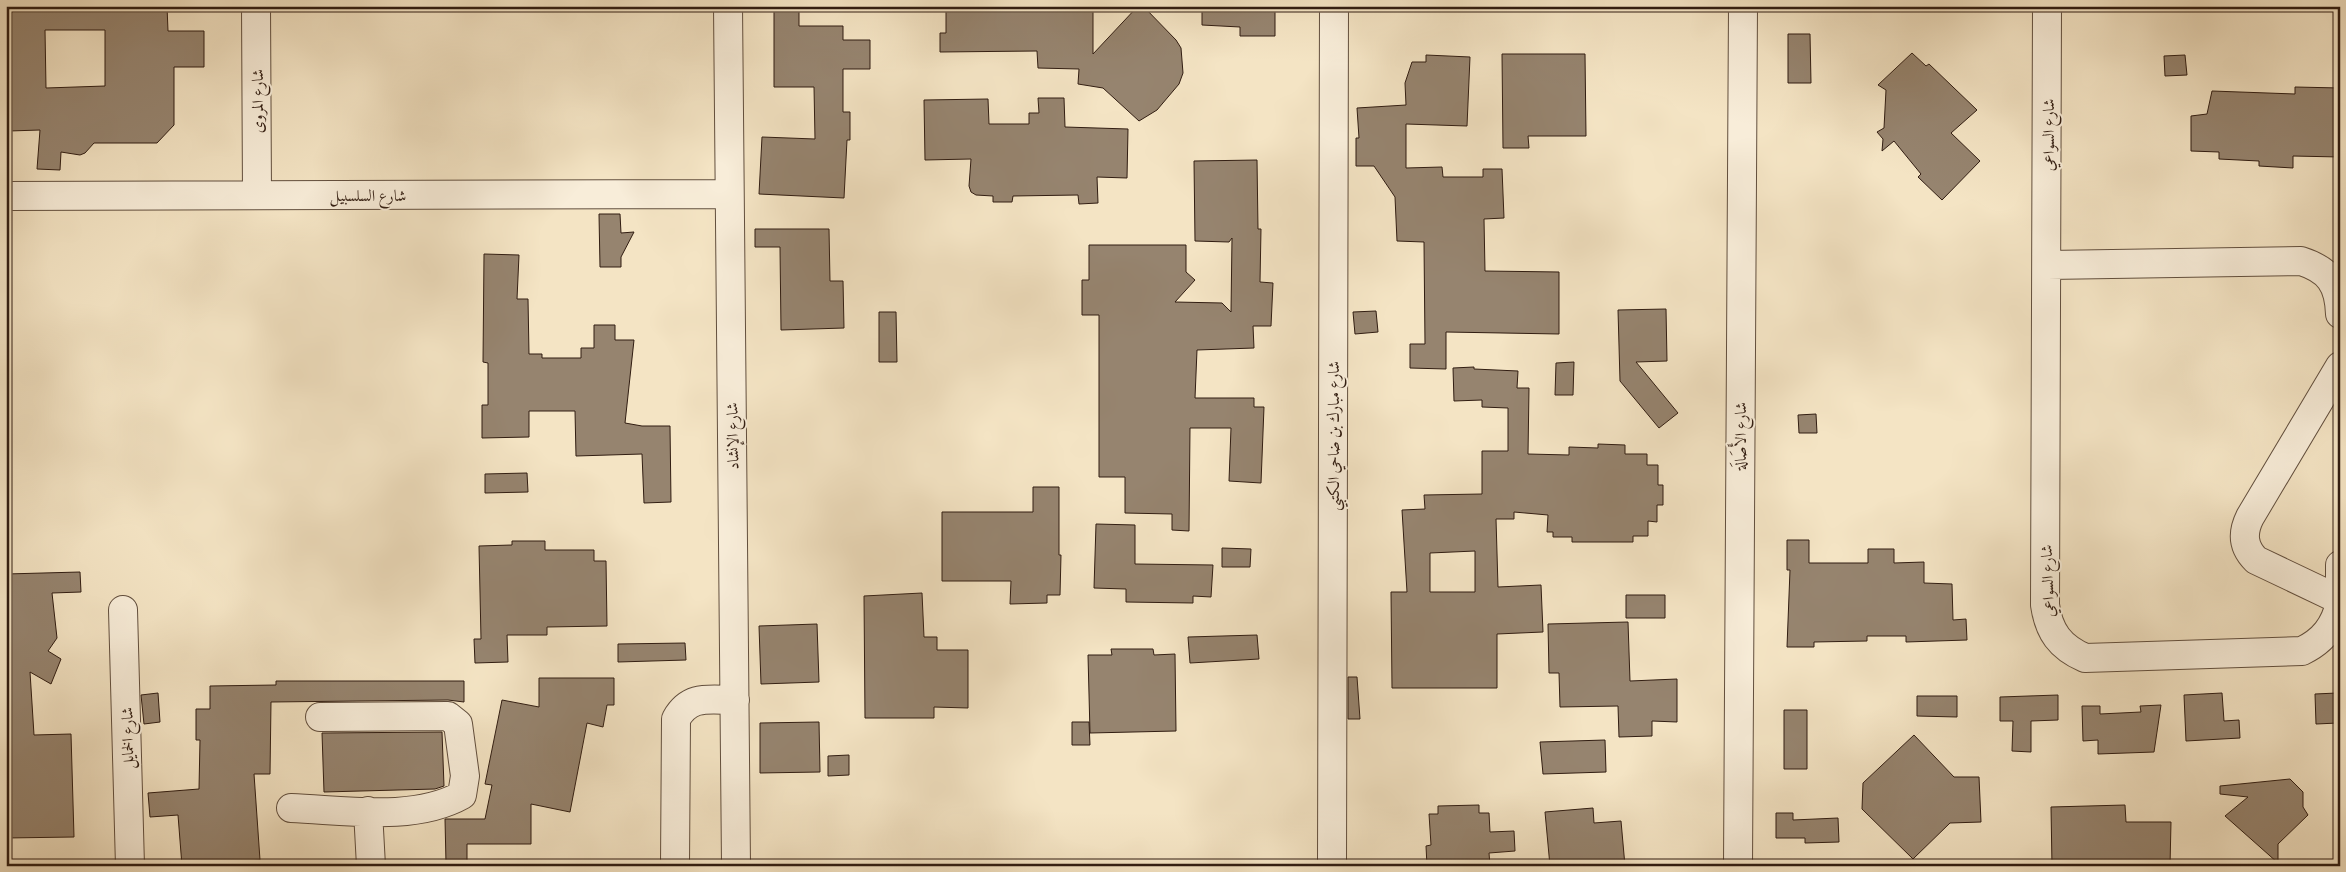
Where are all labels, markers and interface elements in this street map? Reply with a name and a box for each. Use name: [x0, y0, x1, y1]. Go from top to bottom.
street label: شارع المروى: [248, 69, 271, 133]
street label: شارع السواعي: [2039, 99, 2062, 171]
street label: شارع السلسبيل: [330, 186, 406, 209]
street label: شارع مبارك بن ضاحي الكتبي: [1324, 361, 1349, 511]
street label: شارع الإنشاد: [722, 402, 747, 470]
street label: شارع الأَصَالَة: [1727, 402, 1754, 471]
street label: شارع السواعي: [2037, 544, 2062, 618]
street label: شارع الخمايل: [117, 707, 142, 769]

